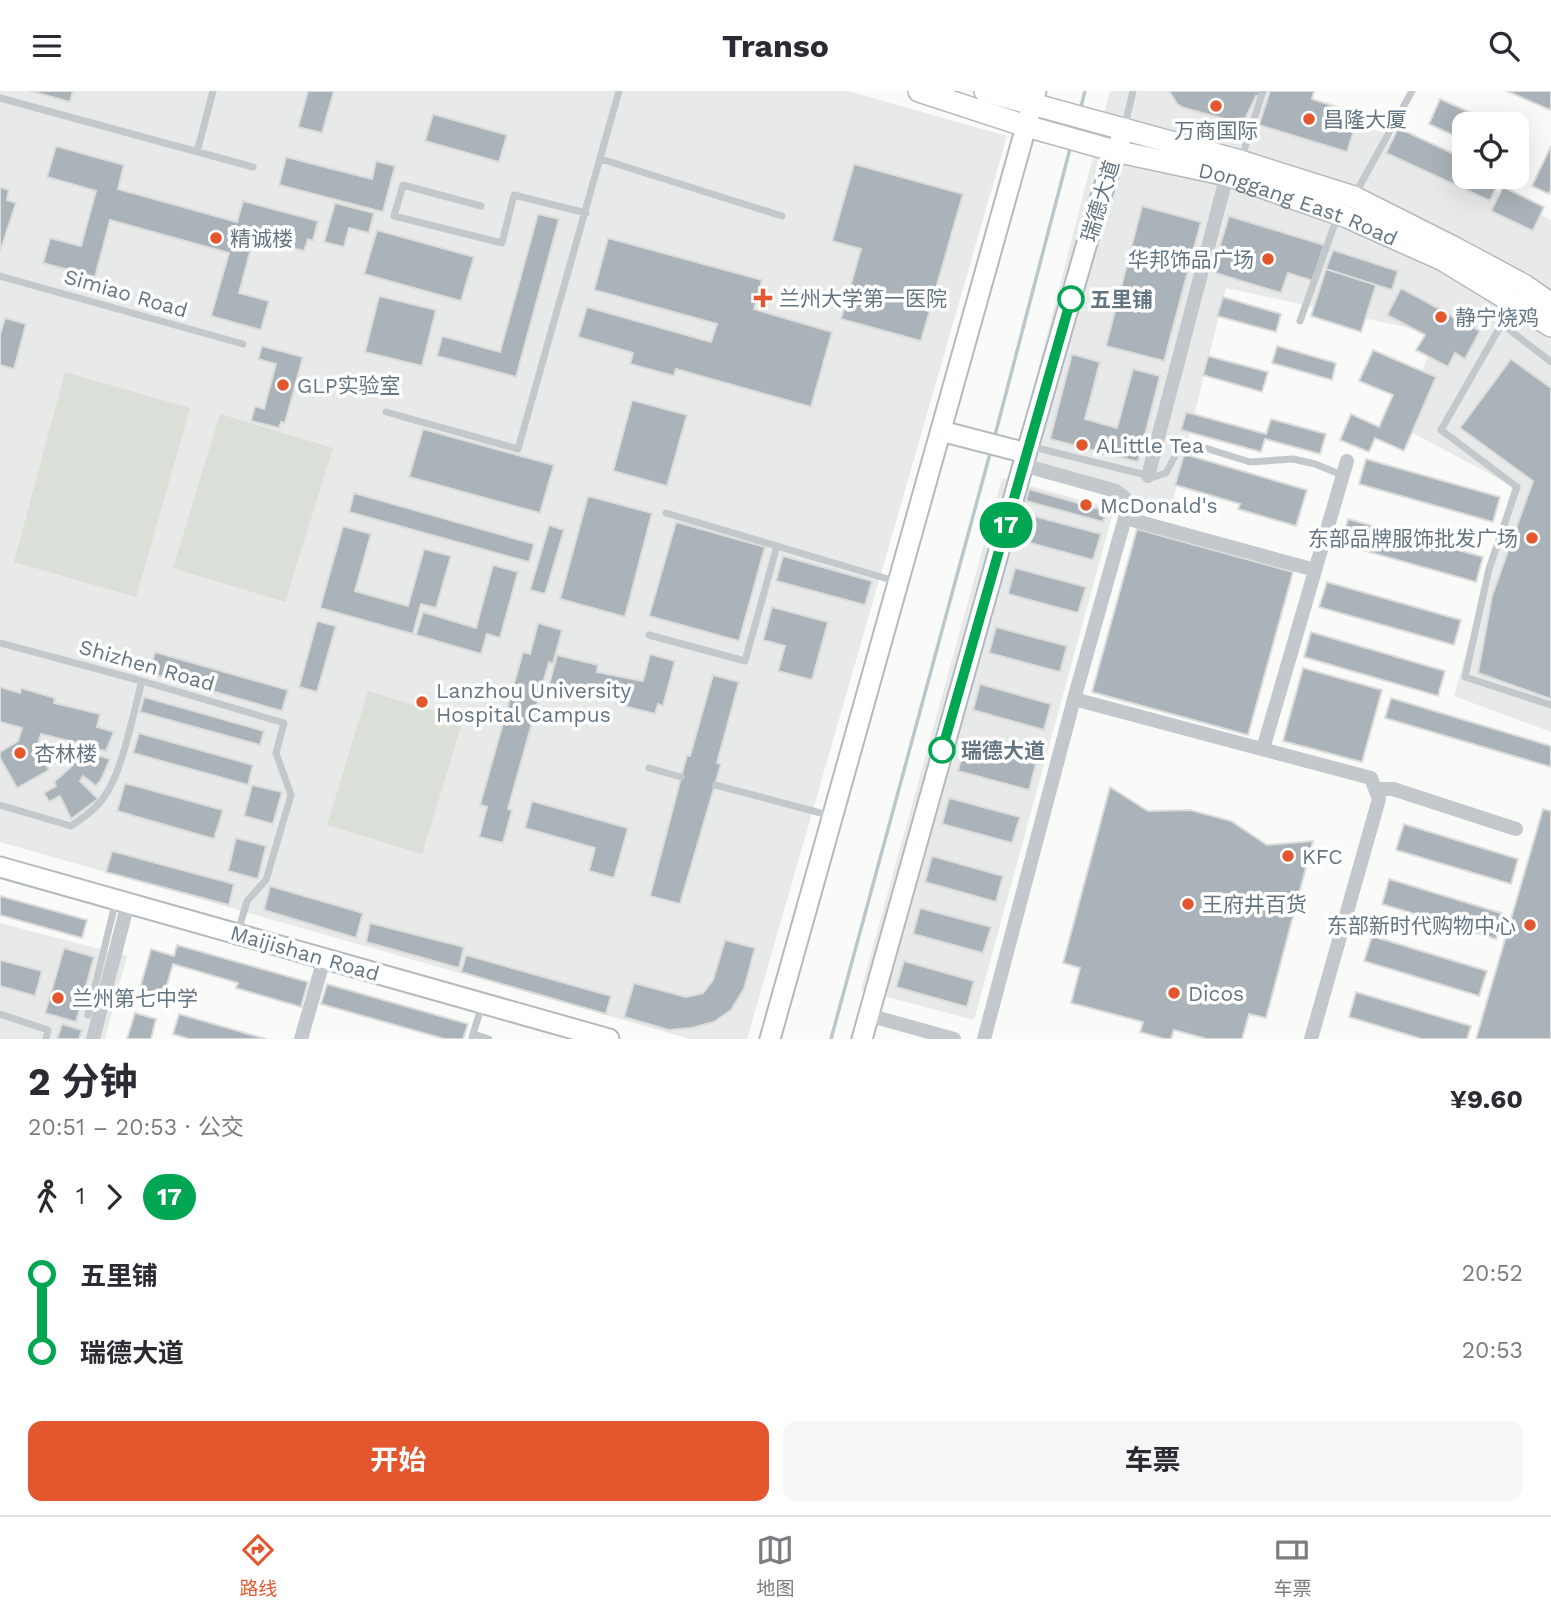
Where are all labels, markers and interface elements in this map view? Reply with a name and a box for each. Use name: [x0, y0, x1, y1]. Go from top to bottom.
icon: menu: [28, 27, 66, 65]
text: Transo: [722, 27, 829, 65]
icon: search: [1485, 27, 1523, 65]
marker: 万商国际: [1208, 98, 1224, 114]
place label: 昌隆大厦: [1323, 107, 1407, 132]
marker: 昌隆大厦: [1301, 111, 1317, 127]
map controls: [1452, 112, 1529, 189]
button: locate: [1452, 112, 1529, 189]
place label: 万商国际: [1174, 118, 1258, 143]
street label: 瑞德大道: [1076, 157, 1124, 245]
street label: Donggang East Road: [1196, 157, 1402, 251]
place label: 精诚楼: [230, 226, 293, 251]
marker: 精诚楼: [208, 230, 224, 246]
place label: 华邦饰品广场: [1128, 247, 1254, 272]
marker: 华邦饰品广场: [1260, 251, 1276, 267]
street label: Simiao Road: [61, 263, 191, 323]
place label: 兰州大学第一医院: [779, 286, 947, 311]
marker: 五里铺: [1058, 286, 1084, 312]
place label: 五里铺: [1090, 287, 1153, 312]
marker: 兰州大学第一医院: [753, 288, 773, 308]
place label: 静宁烧鸡: [1455, 305, 1539, 330]
marker: 静宁烧鸡: [1433, 309, 1449, 325]
place label: GLP实验室: [297, 373, 401, 398]
marker: GLP实验室: [275, 377, 291, 393]
place label: ALittle Tea: [1096, 433, 1204, 458]
marker: ALittle Tea: [1074, 437, 1090, 453]
place label: McDonald's: [1100, 493, 1217, 518]
marker: McDonald's: [1078, 497, 1094, 513]
line badge: 17: [974, 502, 1038, 548]
text: 17: [994, 511, 1018, 539]
place label: 东部品牌服饰批发广场: [1308, 526, 1518, 551]
marker: 东部品牌服饰批发广场: [1524, 530, 1540, 546]
street label: Shizhen Road: [76, 634, 218, 696]
place label: Lanzhou University Hospital Campus: [436, 678, 631, 727]
marker: Lanzhou University Hospital Campus: [414, 694, 430, 710]
marker: 瑞德大道: [929, 737, 955, 763]
place label: 瑞德大道: [961, 738, 1045, 763]
place label: 杏林楼: [34, 741, 97, 766]
marker: 杏林楼: [12, 745, 28, 761]
place label: KFC: [1302, 844, 1343, 869]
marker: KFC: [1280, 848, 1296, 864]
place label: 王府井百货: [1202, 892, 1307, 917]
marker: 王府井百货: [1180, 896, 1196, 912]
place label: 东部新时代购物中心: [1327, 913, 1516, 938]
marker: 东部新时代购物中心: [1522, 917, 1538, 933]
street label: Maijishan Road: [228, 920, 382, 986]
place label: Dicos: [1188, 981, 1244, 1006]
marker: Dicos: [1166, 985, 1182, 1001]
place label: 兰州第七中学: [72, 986, 198, 1011]
marker: 兰州第七中学: [50, 990, 66, 1006]
text: 2 分钟: [28, 1060, 138, 1104]
text: ¥9.60: [1450, 1084, 1523, 1114]
text: 20:51 – 20:53 · 公交: [28, 1114, 244, 1141]
icon: walk: [28, 1178, 66, 1216]
icon: forward: [95, 1178, 133, 1216]
text: 1: [76, 1183, 85, 1210]
text: 17: [157, 1183, 182, 1211]
text: 20:52: [1462, 1260, 1523, 1287]
text: 五里铺: [80, 1261, 158, 1291]
text: 20:53: [1462, 1337, 1523, 1364]
text: 瑞德大道: [80, 1338, 184, 1368]
button: 开始: [28, 1421, 769, 1501]
button: 车票: [783, 1421, 1523, 1501]
tab: 路线: [239, 1531, 278, 1600]
tab: 地图: [756, 1531, 795, 1600]
tab: 车票: [1273, 1531, 1312, 1600]

